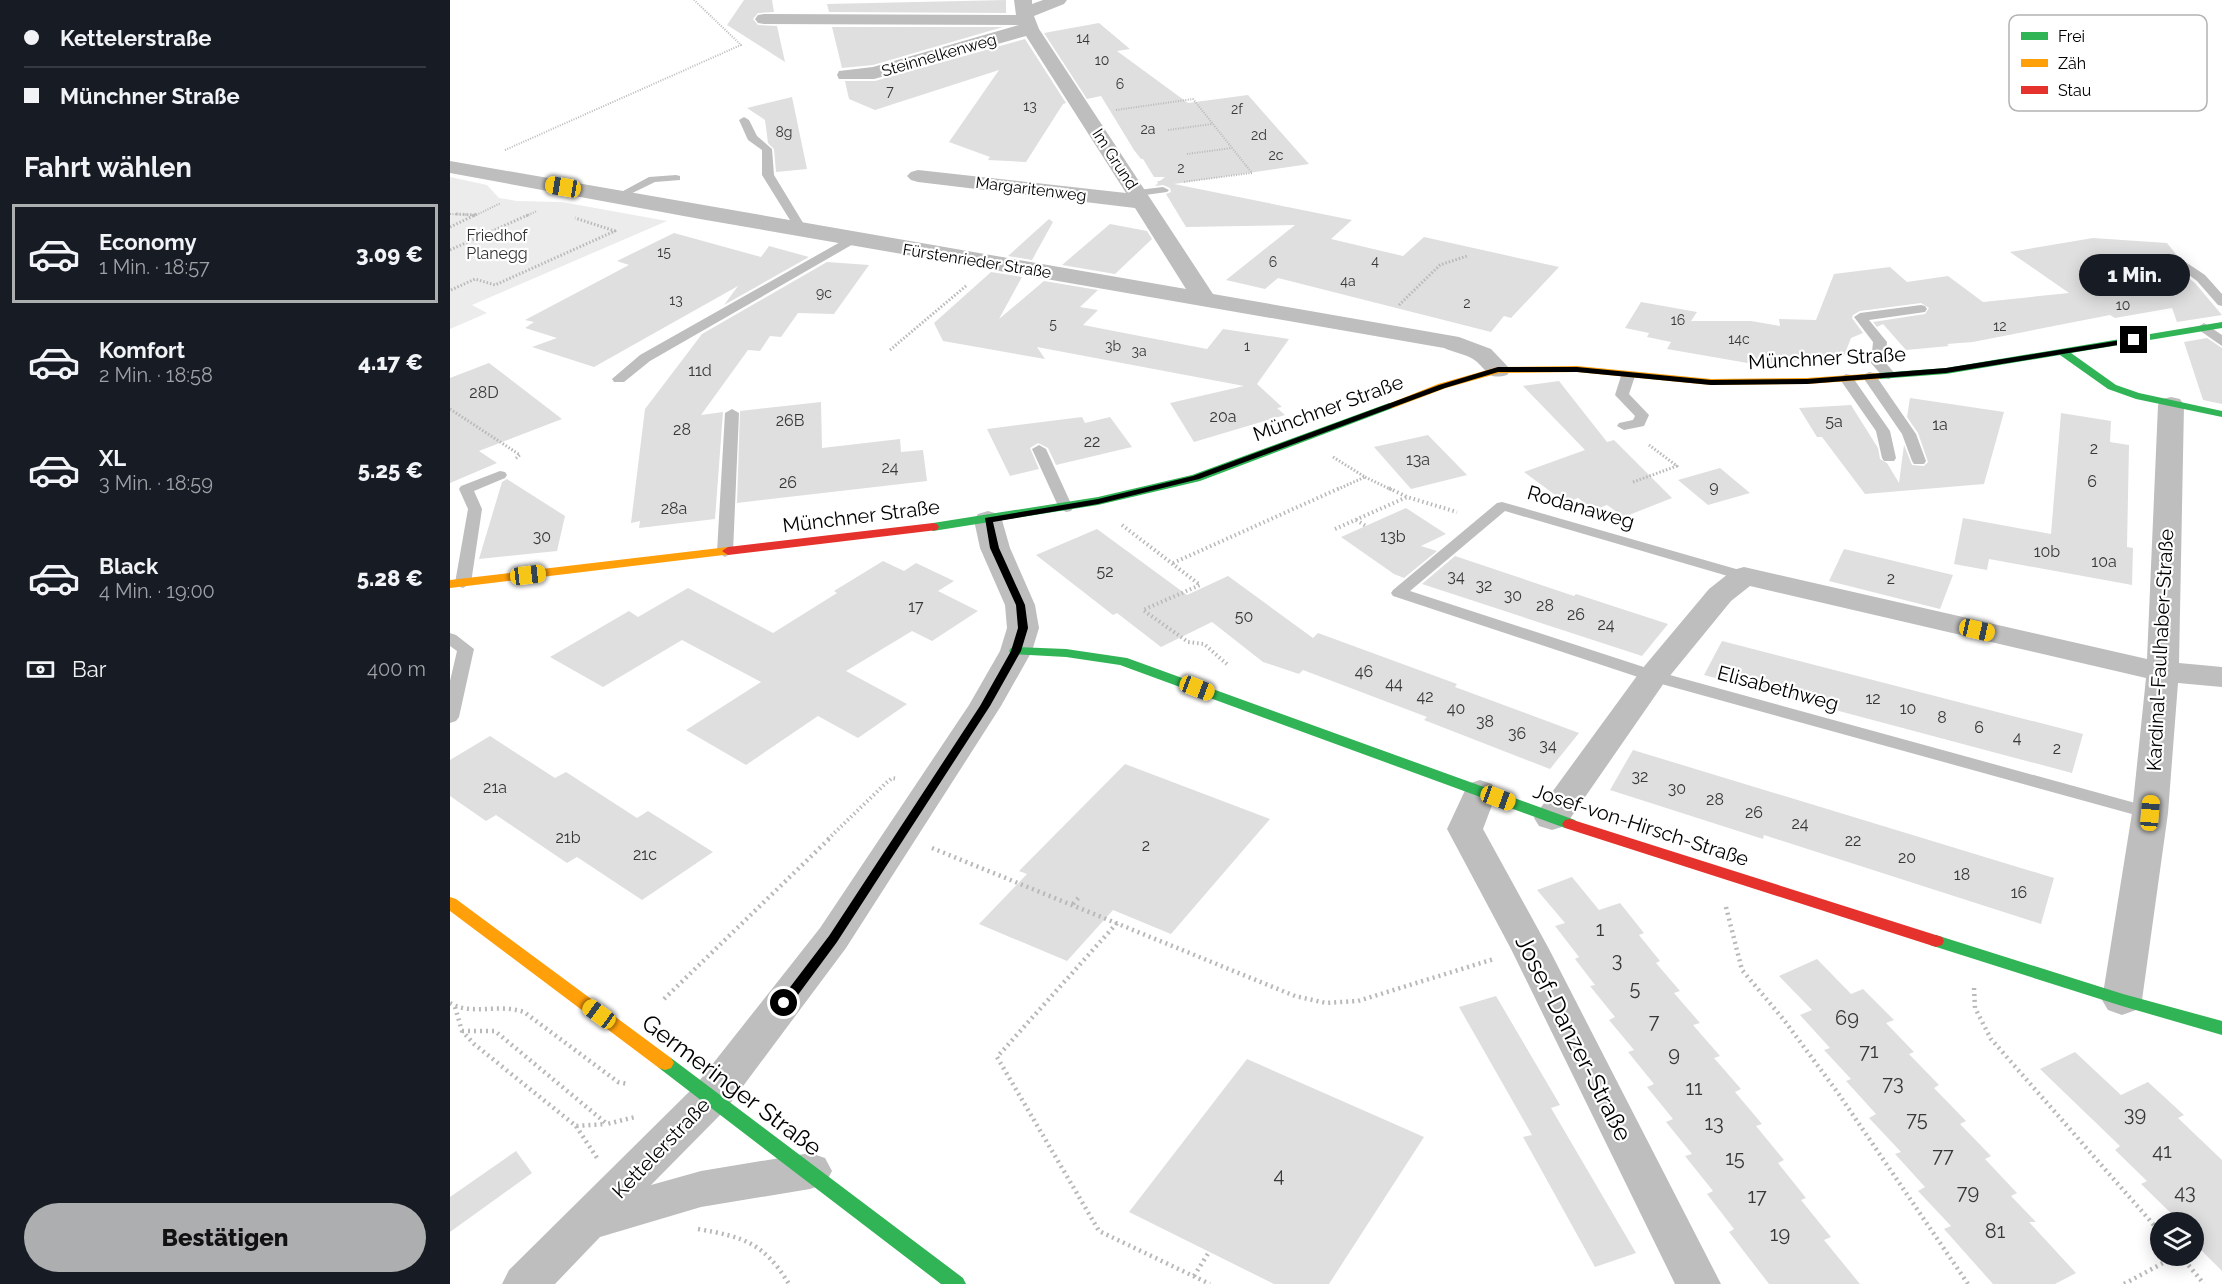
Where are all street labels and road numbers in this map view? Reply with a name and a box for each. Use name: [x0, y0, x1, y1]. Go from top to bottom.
street label: Steinnelkenweg: [879, 30, 999, 80]
street label: Im Grund: [1088, 125, 1142, 193]
street label: Margaritenweg: [974, 173, 1088, 205]
street label: Fürstenrieder Straße: [901, 240, 1053, 282]
street label: Münchner Straße: [1747, 342, 1907, 374]
street label: Münchner Straße: [1250, 370, 1407, 446]
street label: Rodanaweg: [1525, 480, 1637, 534]
street label: Münchner Straße: [781, 494, 941, 538]
street label: Kardinal-Faulhaber-Straße: [2142, 528, 2178, 772]
street label: Elisabethweg: [1715, 660, 1841, 716]
street label: Josef-von-Hirsch-Straße: [1530, 779, 1752, 871]
street label: Josef-Danzer-Straße: [1509, 930, 1639, 1146]
street label: Germeringer Straße: [636, 1008, 828, 1162]
street label: Kettelerstraße: [607, 1093, 715, 1203]

